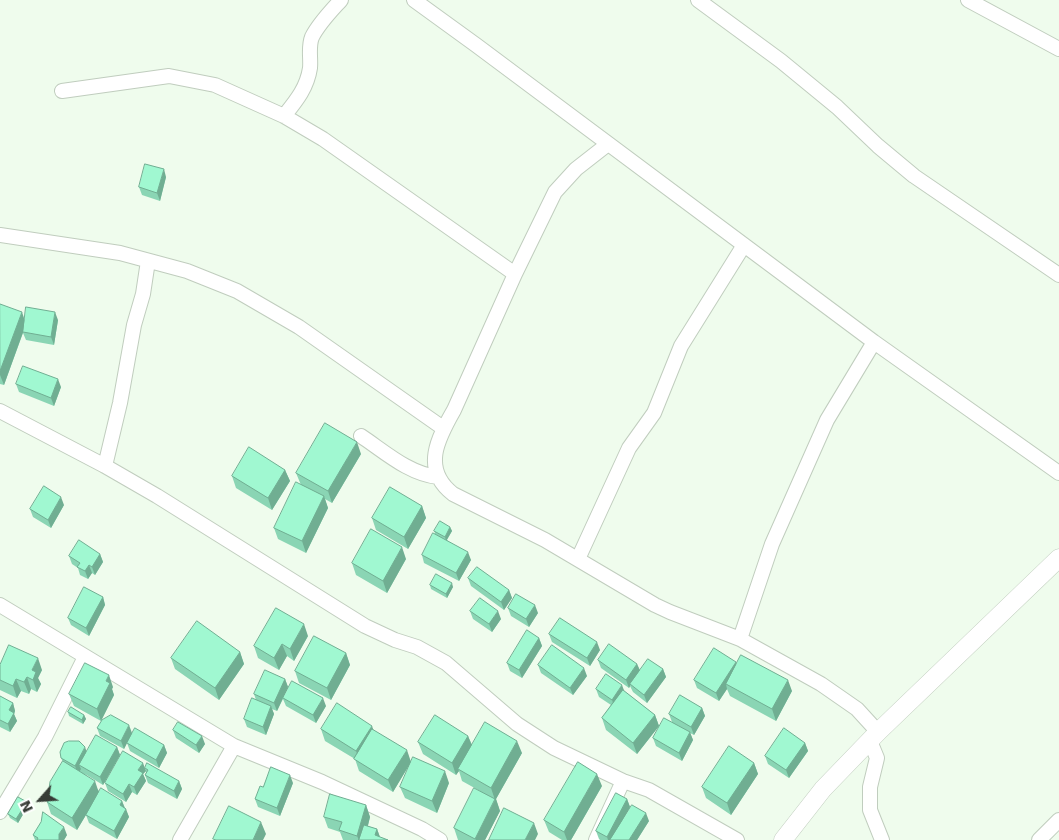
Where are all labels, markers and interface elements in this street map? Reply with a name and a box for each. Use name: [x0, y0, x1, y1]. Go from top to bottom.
north arrow: [15, 775, 65, 825]
text: N: [17, 798, 36, 815]

